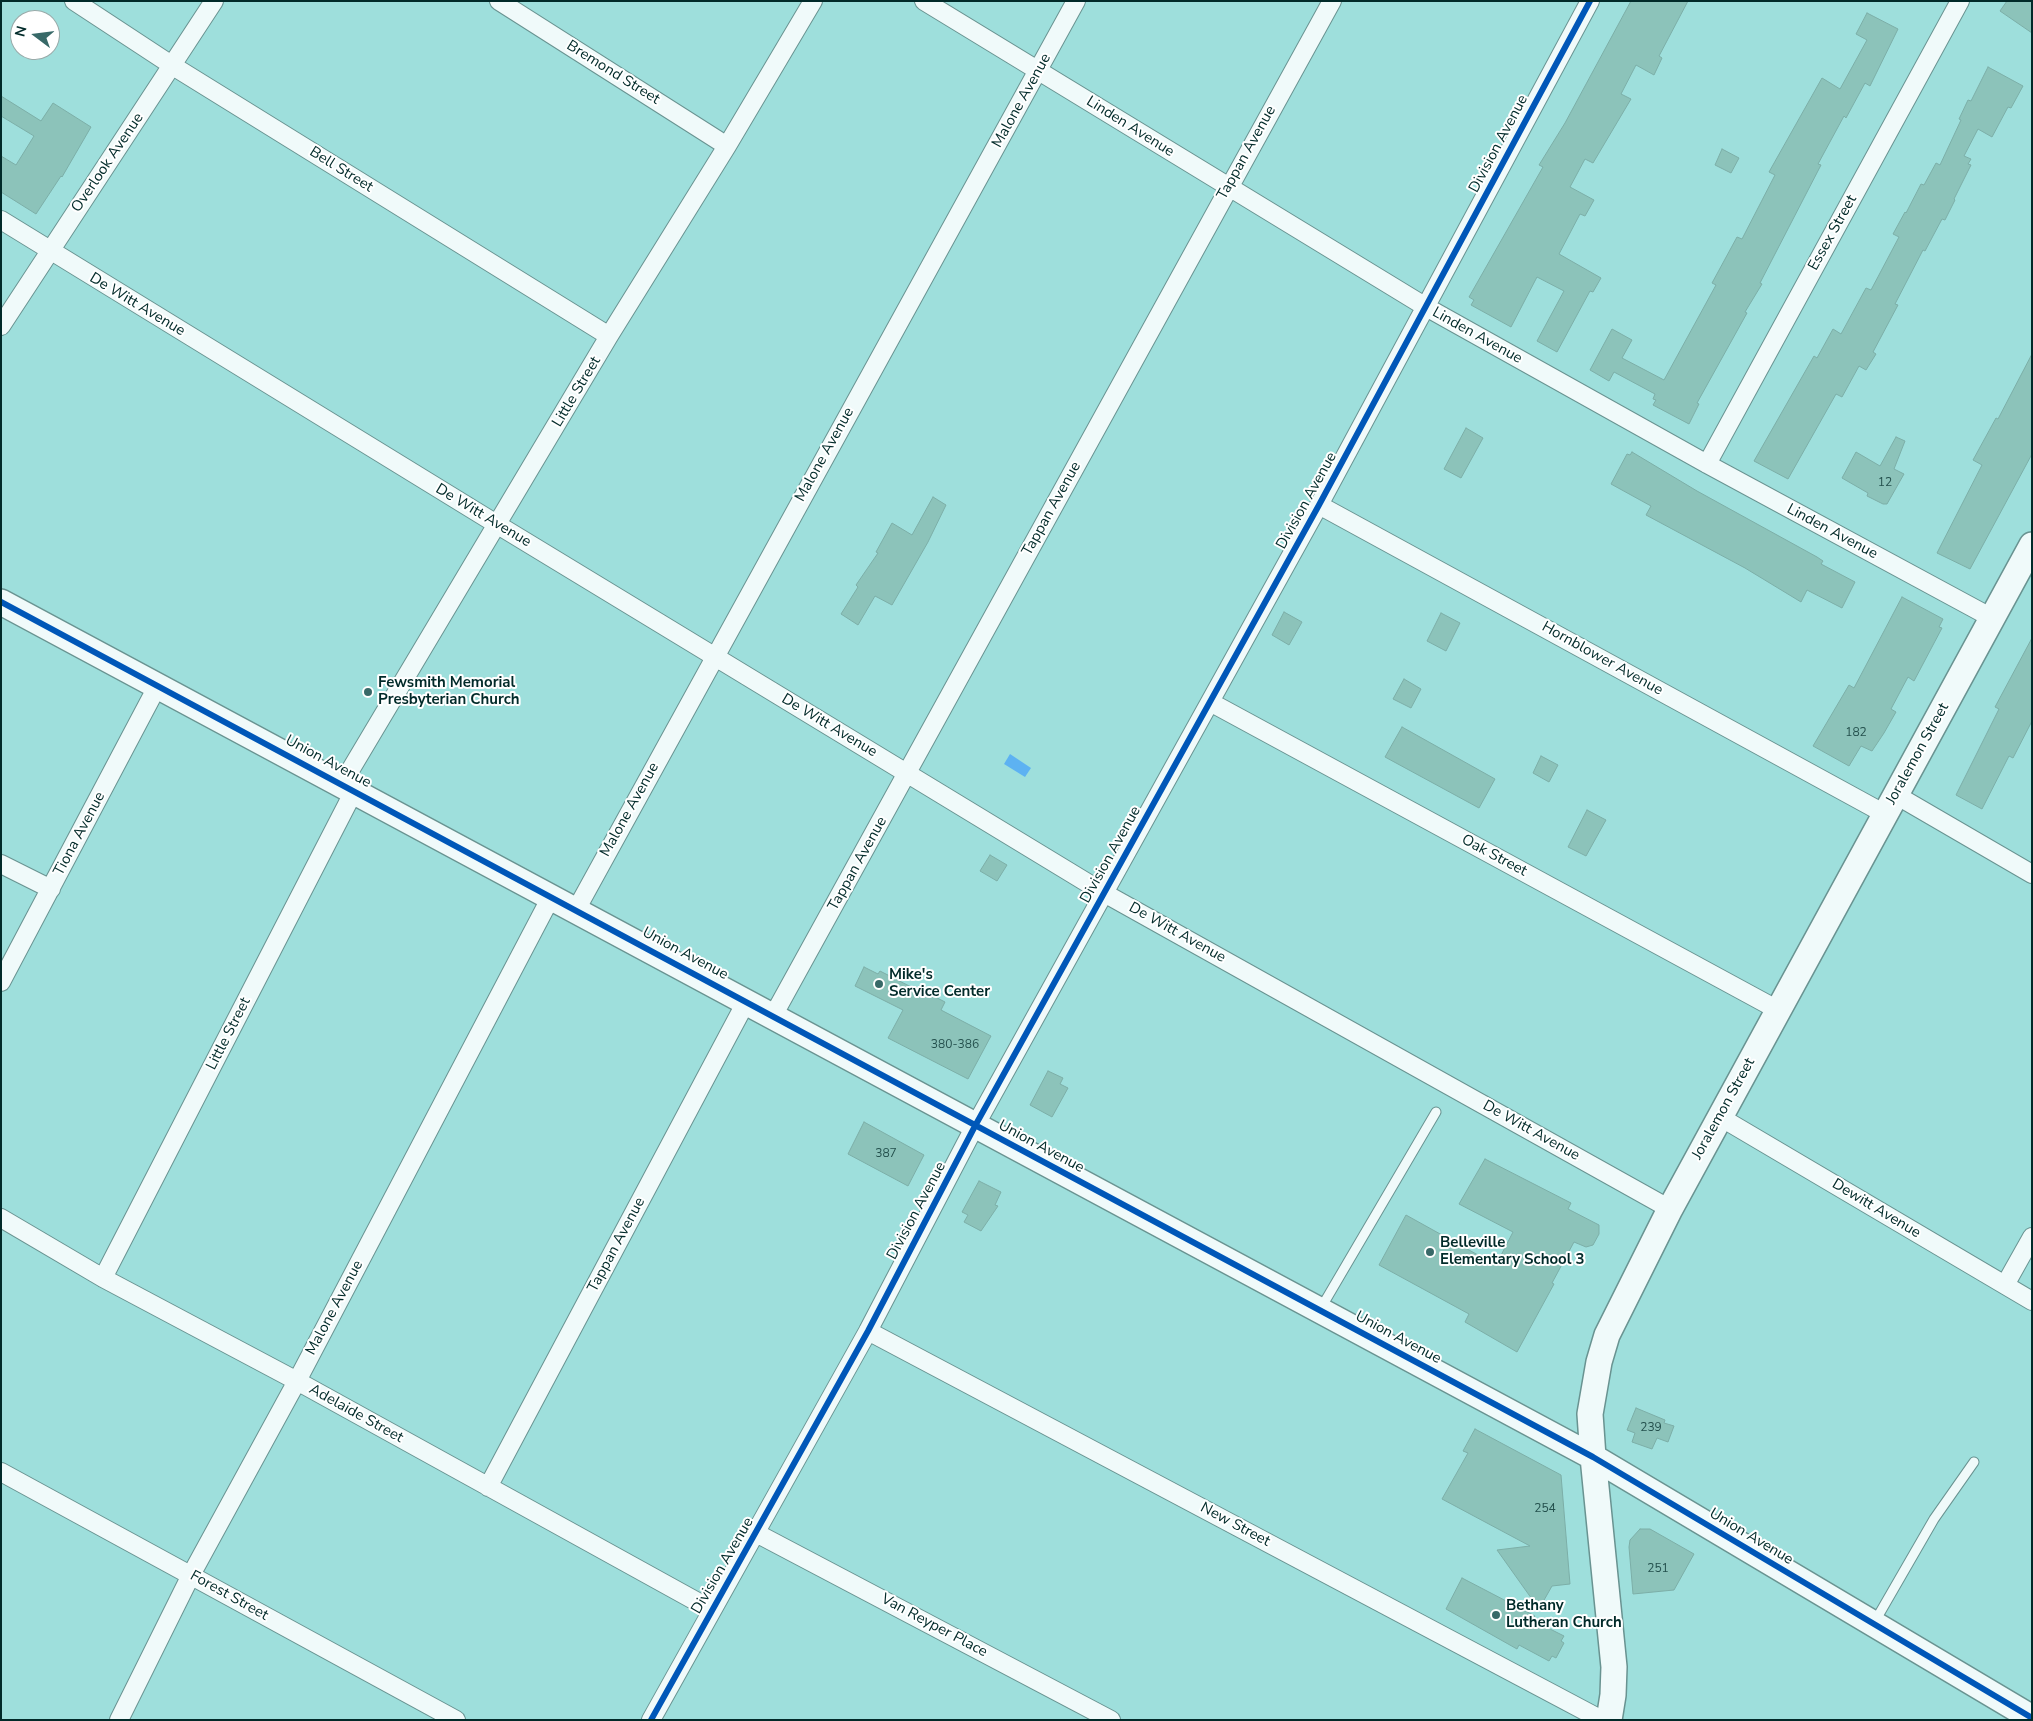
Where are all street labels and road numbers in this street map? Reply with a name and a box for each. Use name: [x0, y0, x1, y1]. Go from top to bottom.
street label: Bremond Street: [563, 37, 663, 109]
street label: Malone Avenue: [989, 51, 1055, 151]
street label: Division Avenue: [1466, 92, 1532, 196]
street label: Linden Avenue: [1083, 93, 1177, 161]
street label: Tappan Avenue: [1214, 103, 1280, 203]
street label: Overlook Avenue: [68, 110, 148, 216]
street label: Bell Street: [306, 143, 376, 197]
street label: Essex Street: [1805, 192, 1861, 274]
street label: De Witt Avenue: [86, 269, 188, 341]
street label: Linden Avenue: [1429, 304, 1525, 368]
street label: Little Street: [549, 353, 605, 431]
street label: Malone Avenue: [792, 405, 858, 505]
street label: Division Avenue: [1273, 449, 1341, 553]
street label: Tappan Avenue: [1019, 459, 1085, 559]
street label: De Witt Avenue: [432, 480, 534, 552]
street label: Linden Avenue: [1783, 501, 1881, 563]
street label: Hornblower Avenue: [1538, 618, 1666, 700]
street label: De Witt Avenue: [778, 690, 880, 762]
street label: Joralemon Street: [1883, 700, 1953, 808]
street label: Union Avenue: [282, 732, 374, 792]
street label: Malone Avenue: [597, 760, 663, 860]
street label: Tiona Avenue: [50, 789, 110, 879]
street label: Division Avenue: [1077, 803, 1145, 907]
street label: Tappan Avenue: [825, 814, 891, 914]
street label: Oak Street: [1458, 831, 1530, 881]
street label: De Witt Avenue: [1125, 899, 1229, 967]
street label: Union Avenue: [639, 924, 731, 984]
street label: Little Street: [203, 995, 255, 1073]
street label: Joralemon Street: [1689, 1055, 1759, 1163]
street label: De Witt Avenue: [1479, 1097, 1583, 1165]
street label: Union Avenue: [995, 1117, 1087, 1177]
street label: Division Avenue: [884, 1159, 950, 1263]
street label: Dewitt Avenue: [1828, 1175, 1924, 1243]
street label: Tappan Avenue: [584, 1195, 650, 1295]
street label: Malone Avenue: [302, 1257, 368, 1359]
street label: Union Avenue: [1352, 1308, 1444, 1368]
street label: Adelaide Street: [306, 1381, 406, 1447]
street label: New Street: [1197, 1499, 1273, 1551]
street label: Union Avenue: [1706, 1505, 1796, 1569]
street label: Division Avenue: [688, 1515, 758, 1617]
street label: Forest Street: [187, 1567, 271, 1625]
street label: Van Reyper Place: [878, 1590, 990, 1662]

